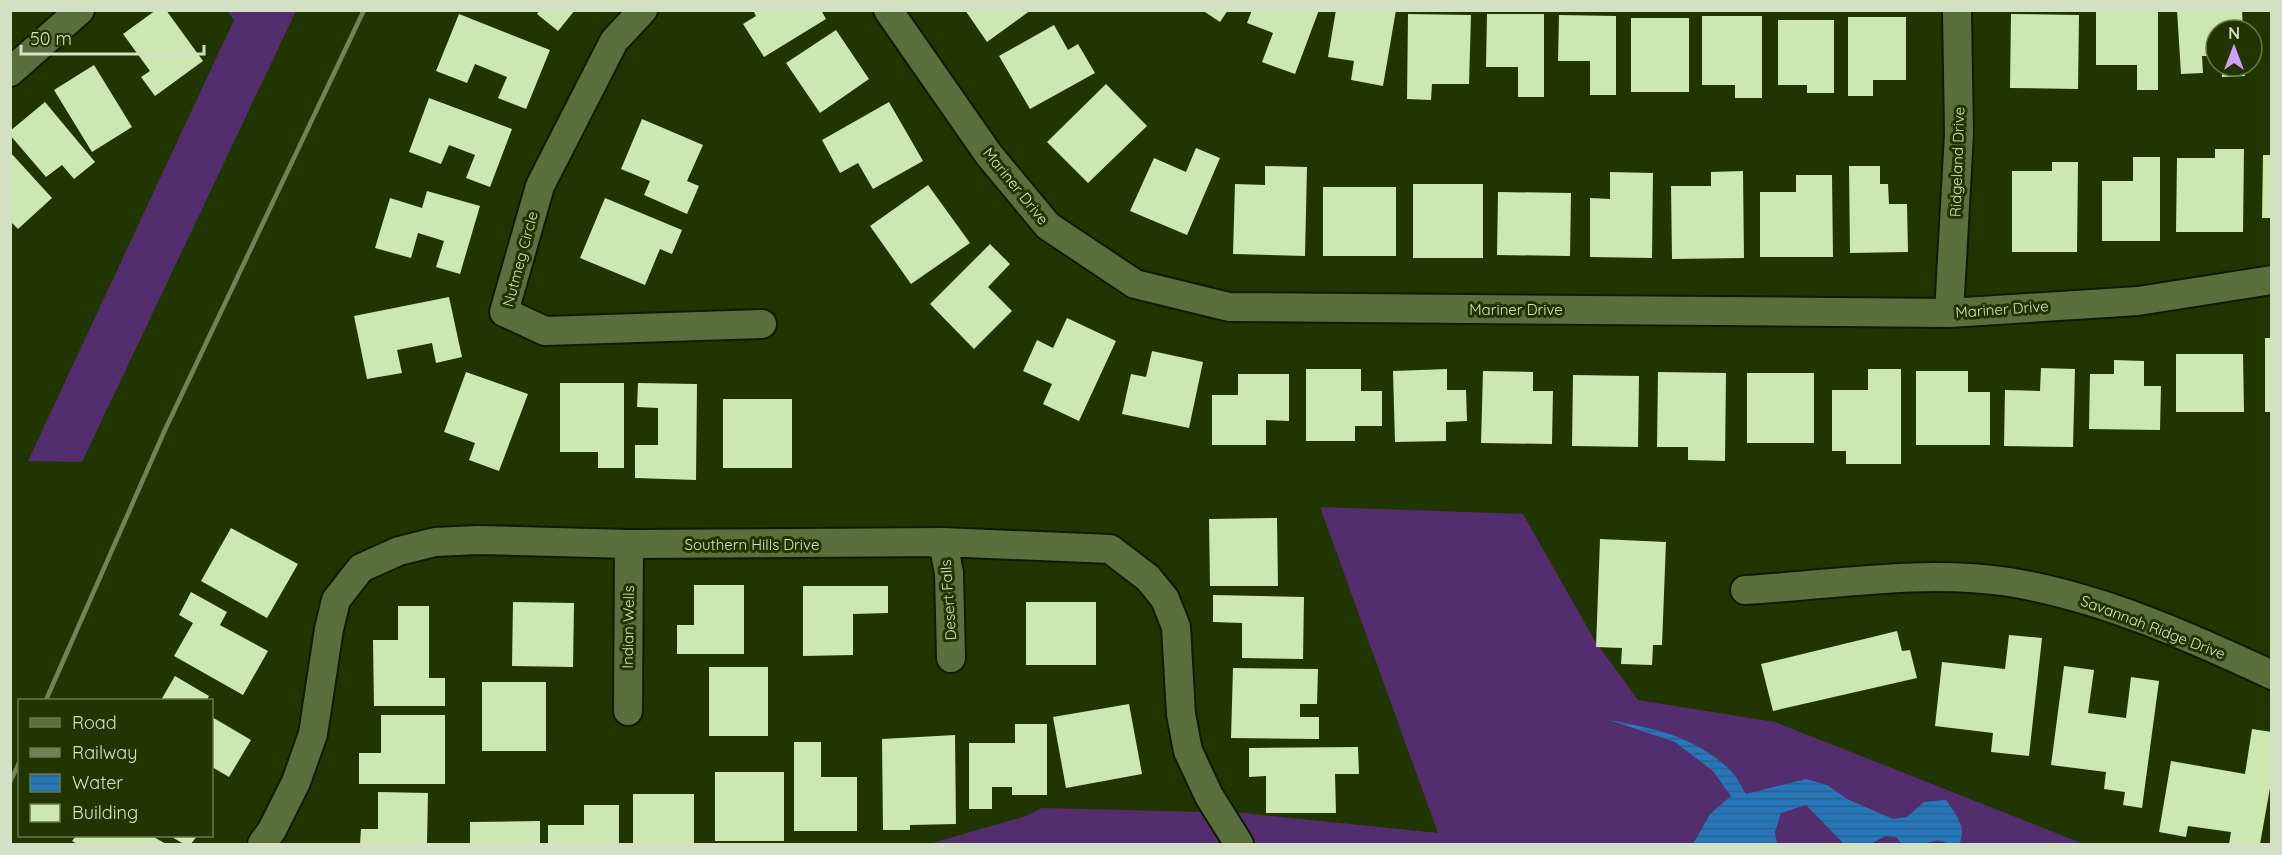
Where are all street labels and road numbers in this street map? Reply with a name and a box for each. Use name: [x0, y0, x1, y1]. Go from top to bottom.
street label: Ridgeland Drive: [1946, 107, 1968, 217]
street label: Mariner Drive: [979, 144, 1053, 228]
street label: Nutmeg Circle: [498, 209, 542, 309]
street label: Mariner Drive: [1955, 296, 2049, 322]
street label: Mariner Drive: [1469, 300, 1563, 319]
street label: Southern Hills Drive: [685, 535, 819, 554]
street label: Desert Falls: [936, 559, 960, 641]
street label: Indian Wells: [618, 585, 638, 669]
street label: Savannah Ridge Drive: [2078, 591, 2228, 663]

